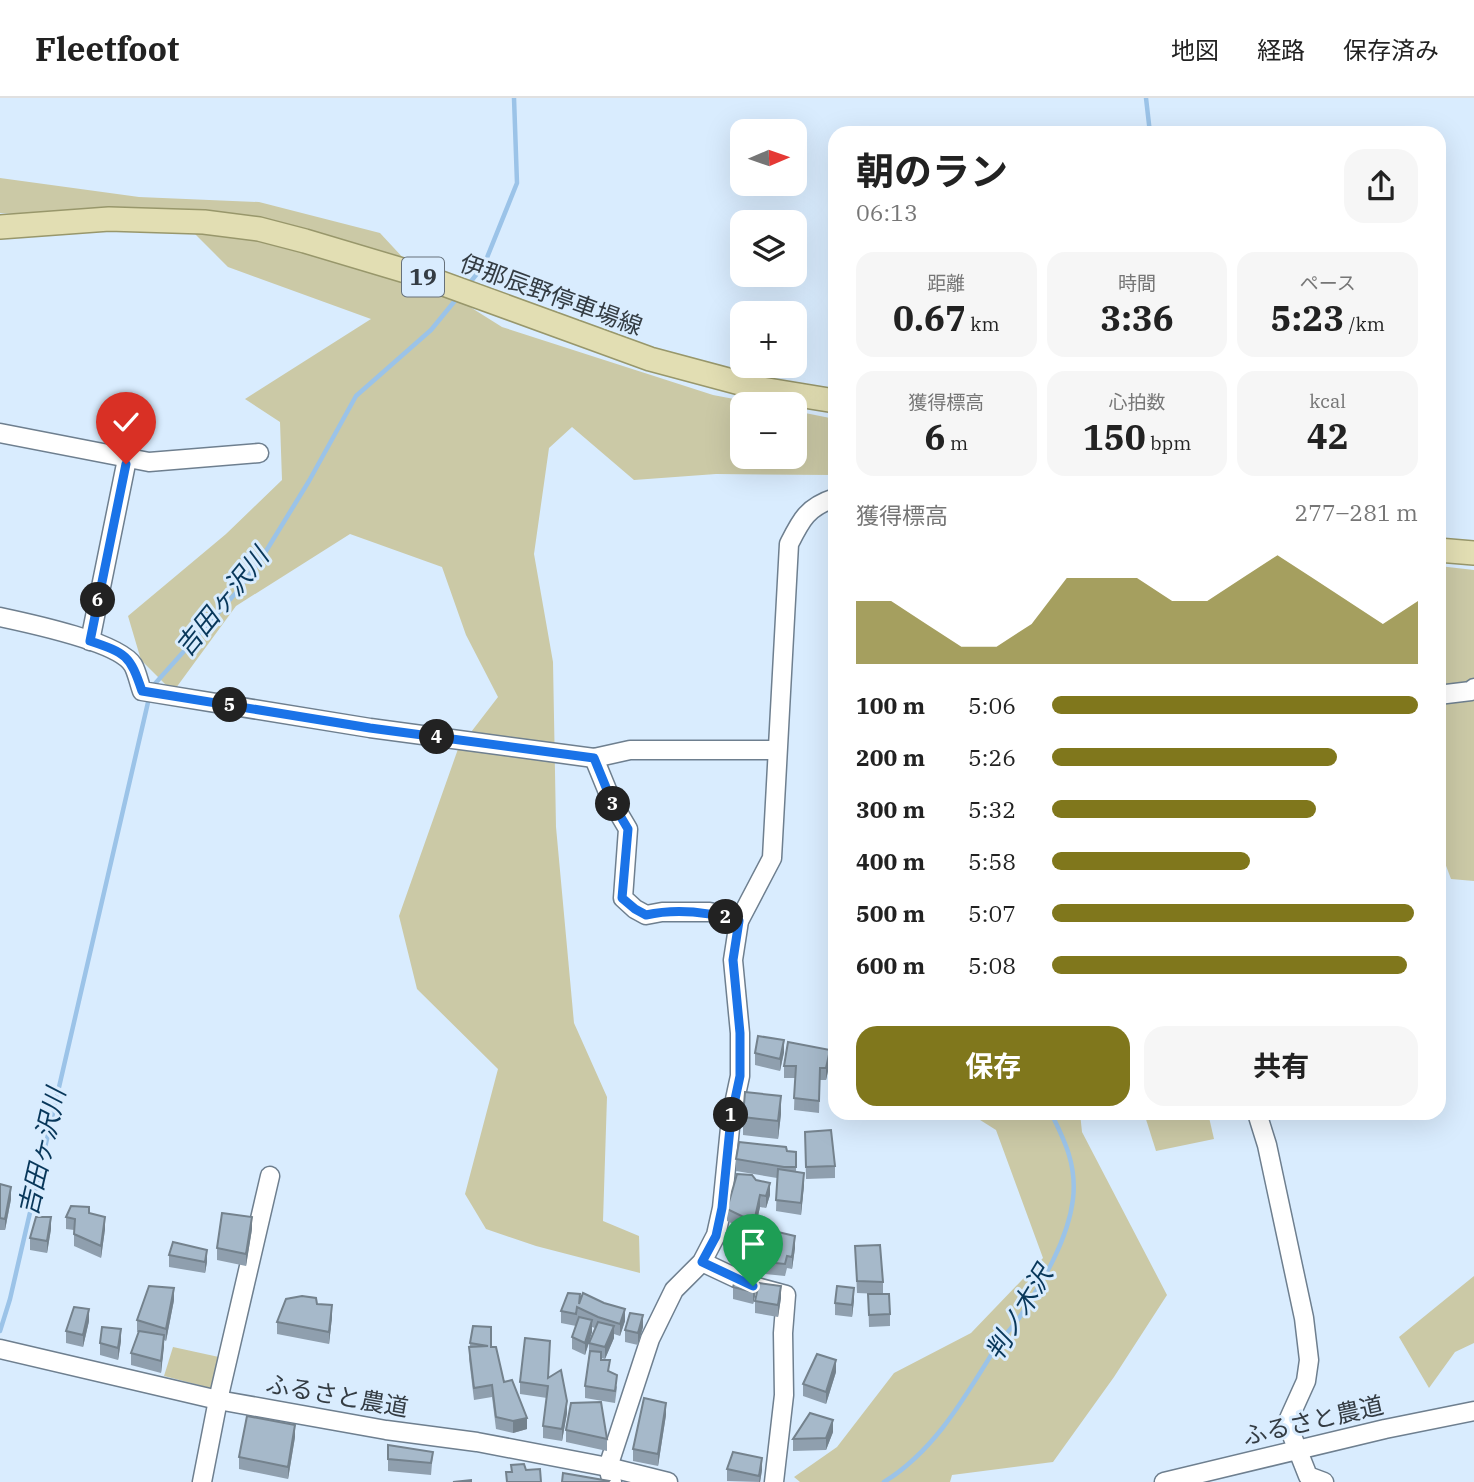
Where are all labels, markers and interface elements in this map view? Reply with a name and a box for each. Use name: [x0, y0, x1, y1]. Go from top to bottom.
text: Fleetfoot: [35, 27, 179, 70]
text: 地図: [1171, 34, 1219, 66]
text: 経路: [1257, 34, 1305, 66]
text: 保存済み: [1343, 34, 1439, 66]
north arrow: [730, 119, 807, 196]
map controls: [730, 119, 807, 469]
text: 朝のラン: [856, 146, 1008, 195]
button: share: [1344, 149, 1418, 223]
text: 06:13: [856, 197, 918, 227]
button: layers: [730, 210, 807, 287]
street label: 伊那辰野停車場線: [456, 246, 647, 342]
road number: 19: [402, 258, 444, 296]
text: 距離: [927, 271, 965, 295]
text: 時間: [1118, 271, 1156, 295]
text: ペース: [1300, 271, 1356, 295]
text: 0.67: [893, 295, 966, 341]
text: 3:36: [1100, 295, 1174, 341]
text: 5:23: [1271, 295, 1344, 341]
button: +: [730, 301, 807, 378]
text: km: [966, 312, 1000, 336]
text: /km: [1344, 312, 1385, 336]
text: kcal: [1309, 389, 1346, 413]
text: 獲得標高: [908, 390, 984, 414]
text: 心拍数: [1108, 390, 1166, 414]
pin: [96, 392, 156, 464]
button: −: [730, 392, 807, 469]
icon: check: [107, 403, 145, 441]
text: 42: [1307, 413, 1349, 459]
text: 6: [925, 414, 946, 460]
text: 150: [1083, 414, 1146, 460]
text: m: [946, 431, 968, 455]
text: bpm: [1146, 431, 1191, 455]
text: 277–281 m: [1294, 497, 1418, 527]
text: 獲得標高: [856, 500, 948, 530]
water label: 吉田ヶ沢川: [167, 538, 277, 663]
pin: 6: [80, 582, 116, 618]
text: 6: [92, 587, 103, 611]
pin: 5: [212, 688, 247, 722]
text: 100 m: [856, 690, 925, 720]
text: 5:06: [968, 690, 1016, 720]
text: 5: [224, 692, 235, 716]
pin: 4: [420, 720, 454, 754]
text: 4: [431, 724, 442, 748]
text: 200 m: [856, 742, 925, 772]
text: 5:26: [968, 742, 1016, 772]
pin: 3: [596, 786, 630, 822]
text: 3: [607, 791, 618, 815]
text: 300 m: [856, 794, 925, 824]
text: 5:32: [968, 794, 1016, 824]
text: 400 m: [856, 846, 925, 876]
text: 5:58: [968, 846, 1016, 876]
text: 500 m: [856, 898, 925, 928]
text: 5:07: [968, 898, 1016, 928]
pin: 2: [708, 900, 744, 934]
text: 2: [720, 904, 731, 928]
text: 600 m: [856, 950, 925, 980]
text: 5:08: [968, 950, 1016, 980]
button: 保存: [856, 1026, 1130, 1106]
button: 共有: [1144, 1026, 1418, 1106]
water label: 吉田ヶ沢川: [10, 1082, 73, 1219]
pin: 1: [714, 1098, 748, 1132]
text: 1: [725, 1102, 736, 1126]
pin: [723, 1214, 783, 1286]
icon: arrive: [734, 1225, 772, 1263]
water label: 判ノ木沢: [977, 1257, 1061, 1366]
street label: ふるさと農道: [263, 1367, 411, 1423]
street label: ふるさと農道: [1239, 1388, 1387, 1452]

